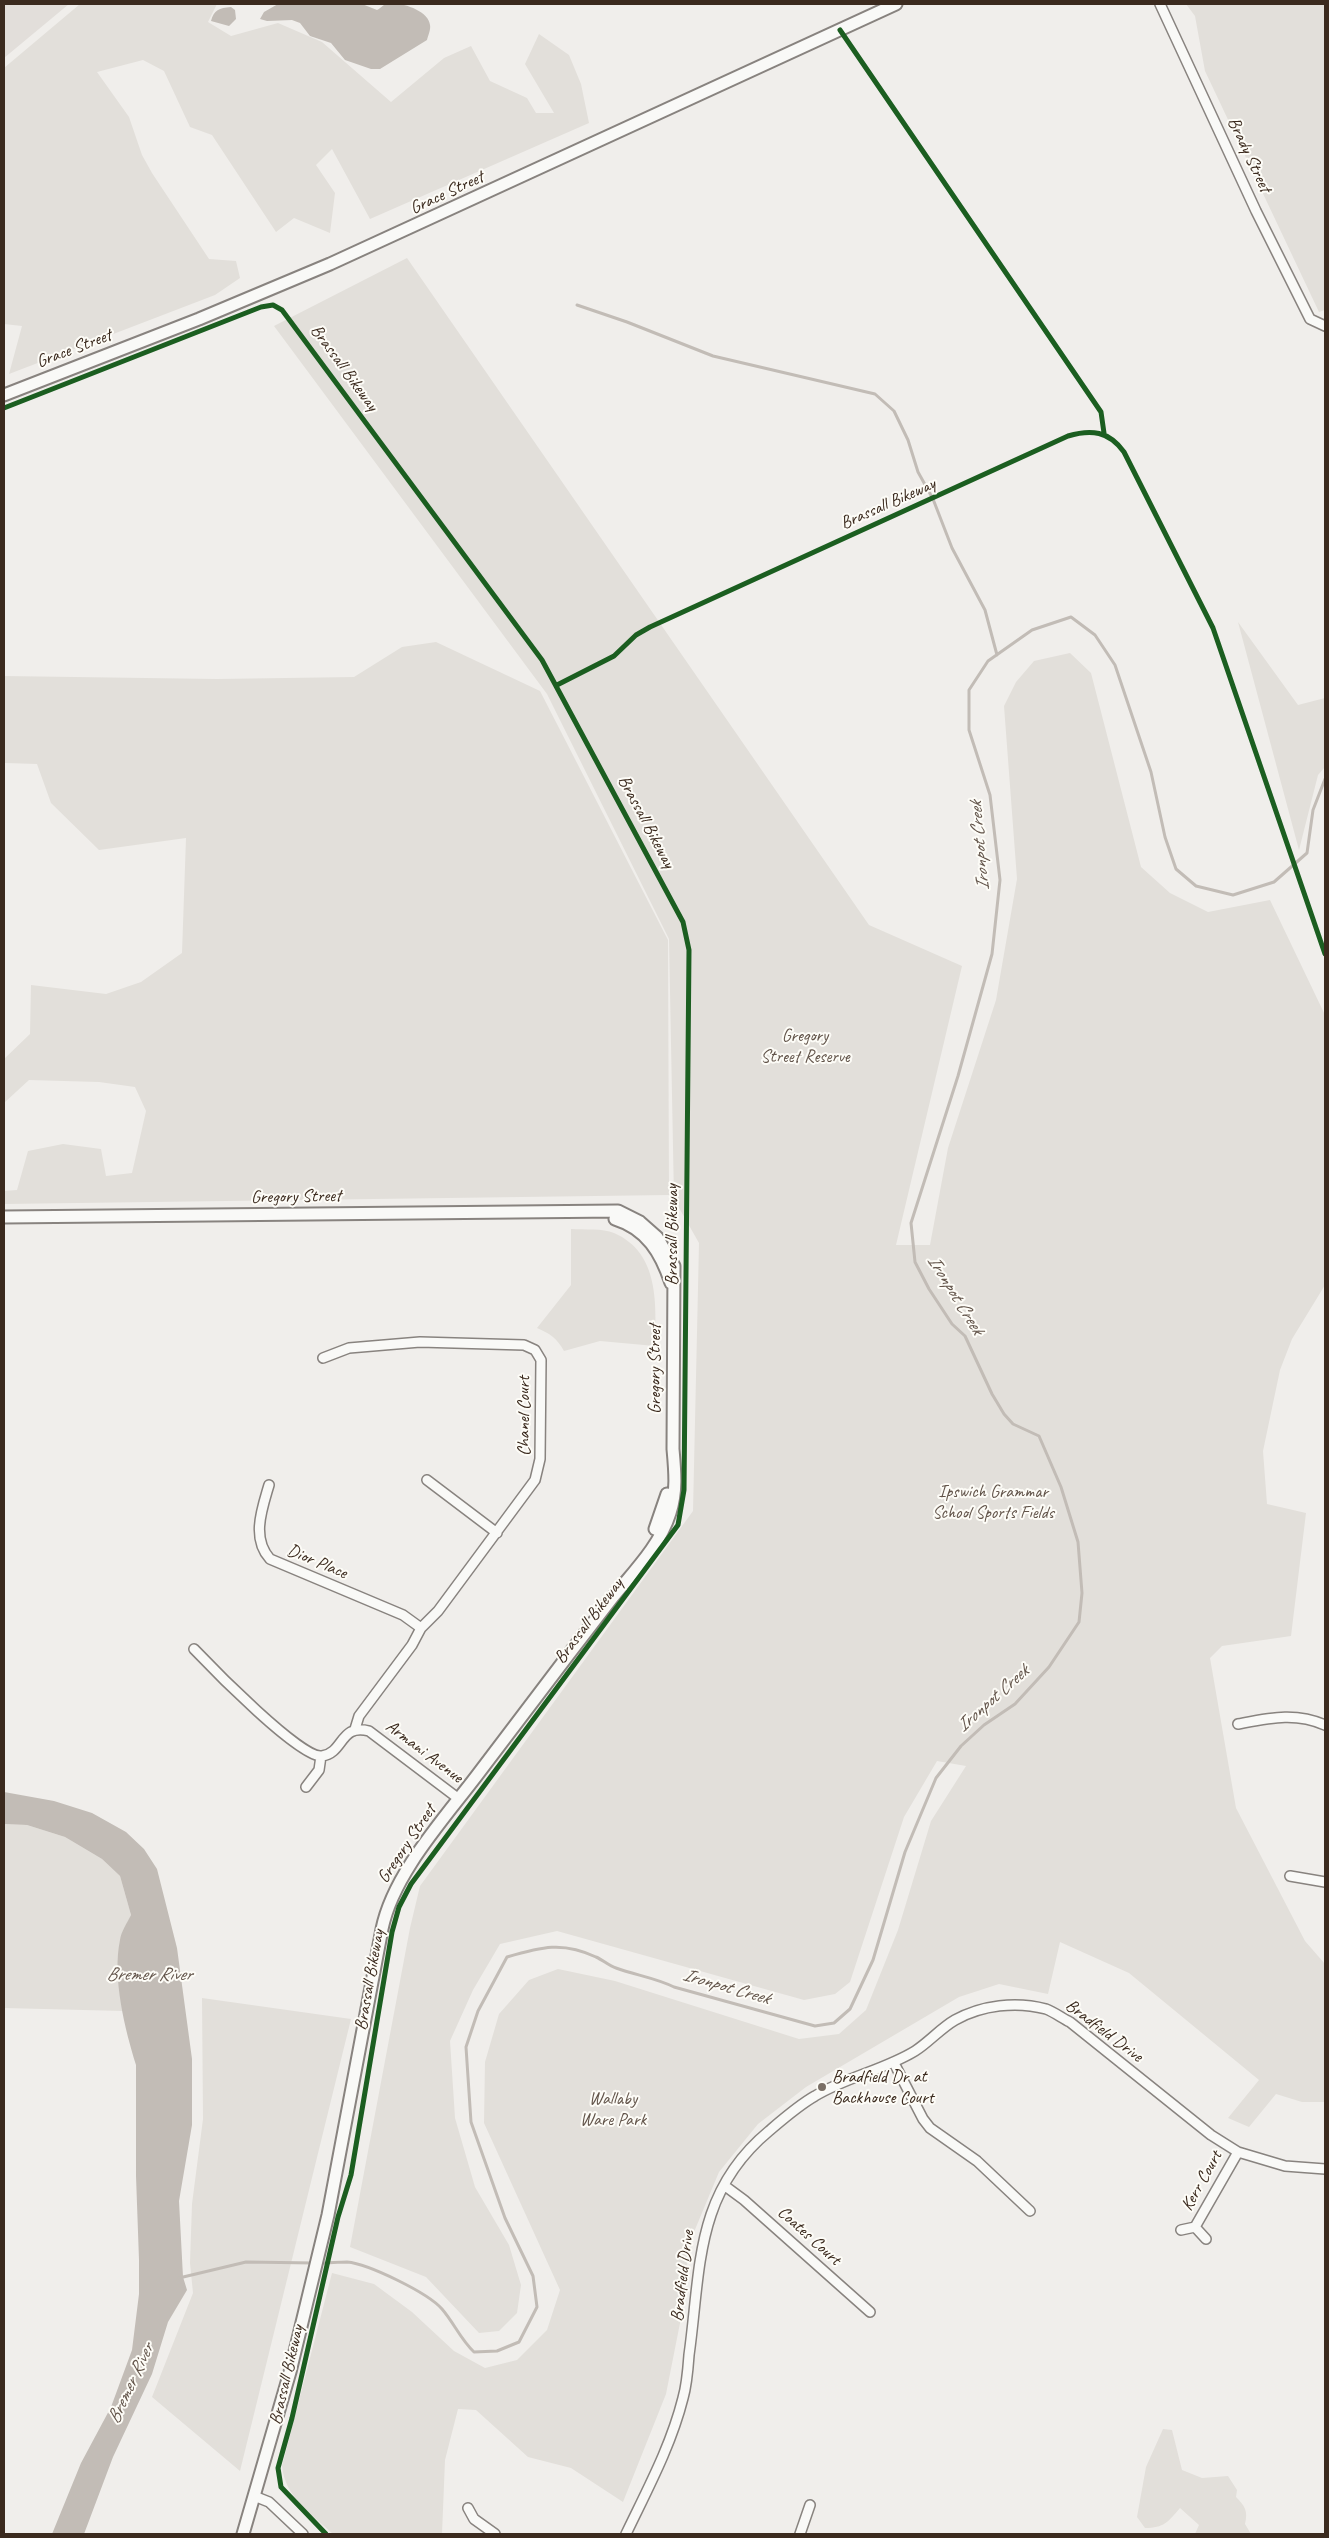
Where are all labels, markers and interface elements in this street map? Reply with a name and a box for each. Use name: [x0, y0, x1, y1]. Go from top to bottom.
street label: Brady Street: [1222, 114, 1276, 196]
street label: Grace Street: [407, 167, 487, 219]
street label: Brassall Bikeway: [305, 321, 383, 415]
street label: Grace Street: [33, 325, 115, 373]
street label: Brassall Bikeway: [837, 473, 939, 535]
street label: Brassall Bikeway: [613, 772, 679, 872]
water label: Ironpot Creek: [965, 800, 995, 892]
park label: Gregory Street Reserve: [760, 1025, 850, 1068]
street label: Brassall Bikeway: [661, 1184, 683, 1286]
street label: Gregory Street: [251, 1185, 341, 1209]
water label: Ironpot Creek: [922, 1251, 988, 1339]
street label: Gregory Street: [644, 1324, 666, 1414]
street label: Chanel Court: [513, 1376, 535, 1456]
park label: Ipswich Grammar School Sports Fields: [932, 1481, 1054, 1524]
street label: Dior Place: [284, 1540, 350, 1584]
street label: Brassall Bikeway: [550, 1574, 628, 1668]
water label: Ironpot Creek: [952, 1661, 1034, 1737]
street label: Armani Avenue: [381, 1716, 467, 1788]
street label: Gregory Street: [373, 1801, 441, 1887]
street label: Brassall Bikeway: [351, 1928, 389, 2032]
water label: Bremer River: [106, 1964, 192, 1986]
water label: Ironpot Creek: [680, 1964, 772, 2010]
street label: Bradfield Drive: [1061, 1995, 1147, 2067]
place label: Bradfield Dr at Backhouse Court: [832, 2066, 934, 2108]
marker: Bradfield Dr at Backhouse Court: [816, 2081, 828, 2093]
park label: Wallaby Ware Park: [580, 2088, 646, 2130]
street label: Kerr Court: [1177, 2147, 1227, 2215]
street label: Coates Court: [773, 2202, 845, 2270]
street label: Bradfield Drive: [667, 2229, 699, 2323]
street label: Brassall Bikeway: [265, 2323, 309, 2427]
water label: Bremer River: [103, 2340, 159, 2428]

